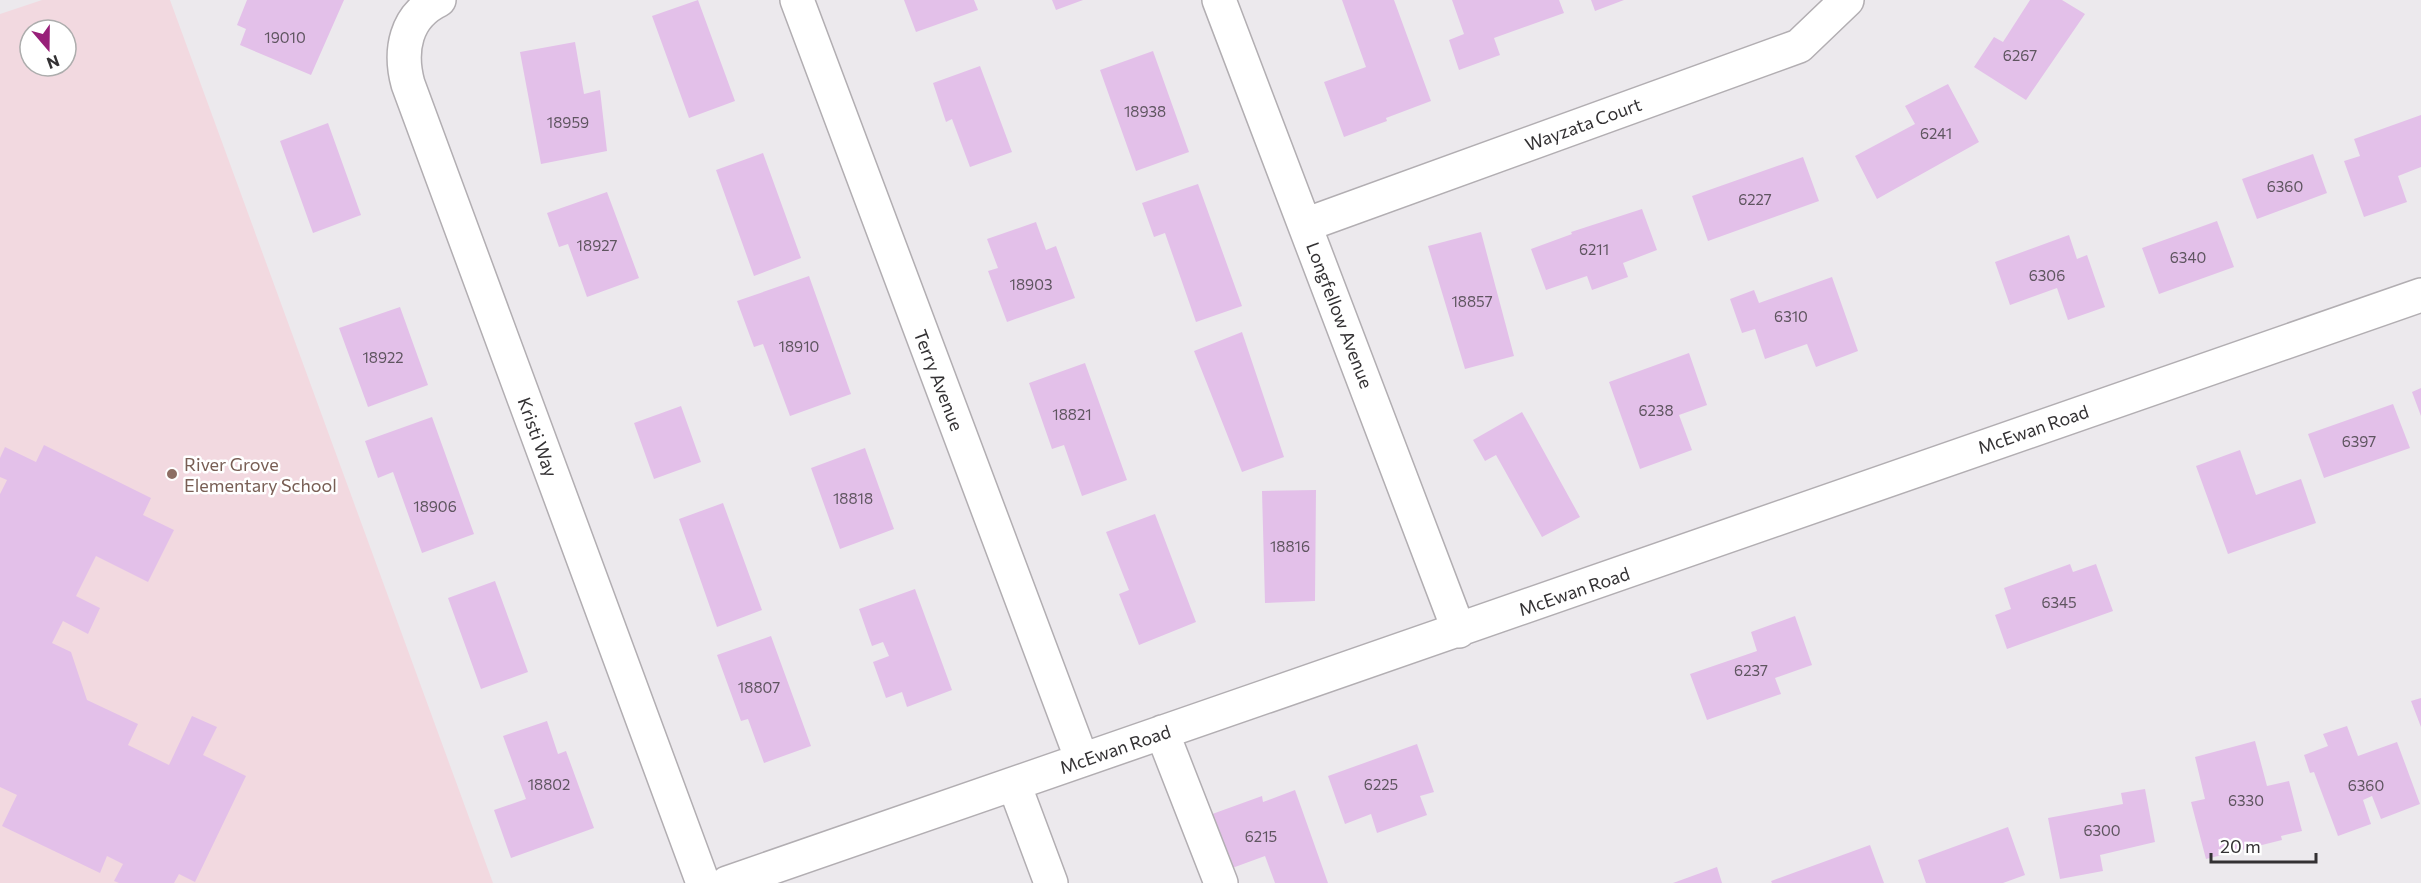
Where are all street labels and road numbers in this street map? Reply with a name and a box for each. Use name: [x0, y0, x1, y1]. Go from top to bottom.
street label: Wayzata Court: [1522, 93, 1644, 155]
street label: Longfellow Avenue: [1302, 239, 1378, 391]
street label: Terry Avenue: [910, 326, 968, 434]
street label: Kristi Way: [513, 394, 563, 480]
street label: McEwan Road: [1975, 400, 2091, 458]
street label: McEwan Road: [1516, 562, 1632, 620]
street label: McEwan Road: [1057, 720, 1173, 778]

